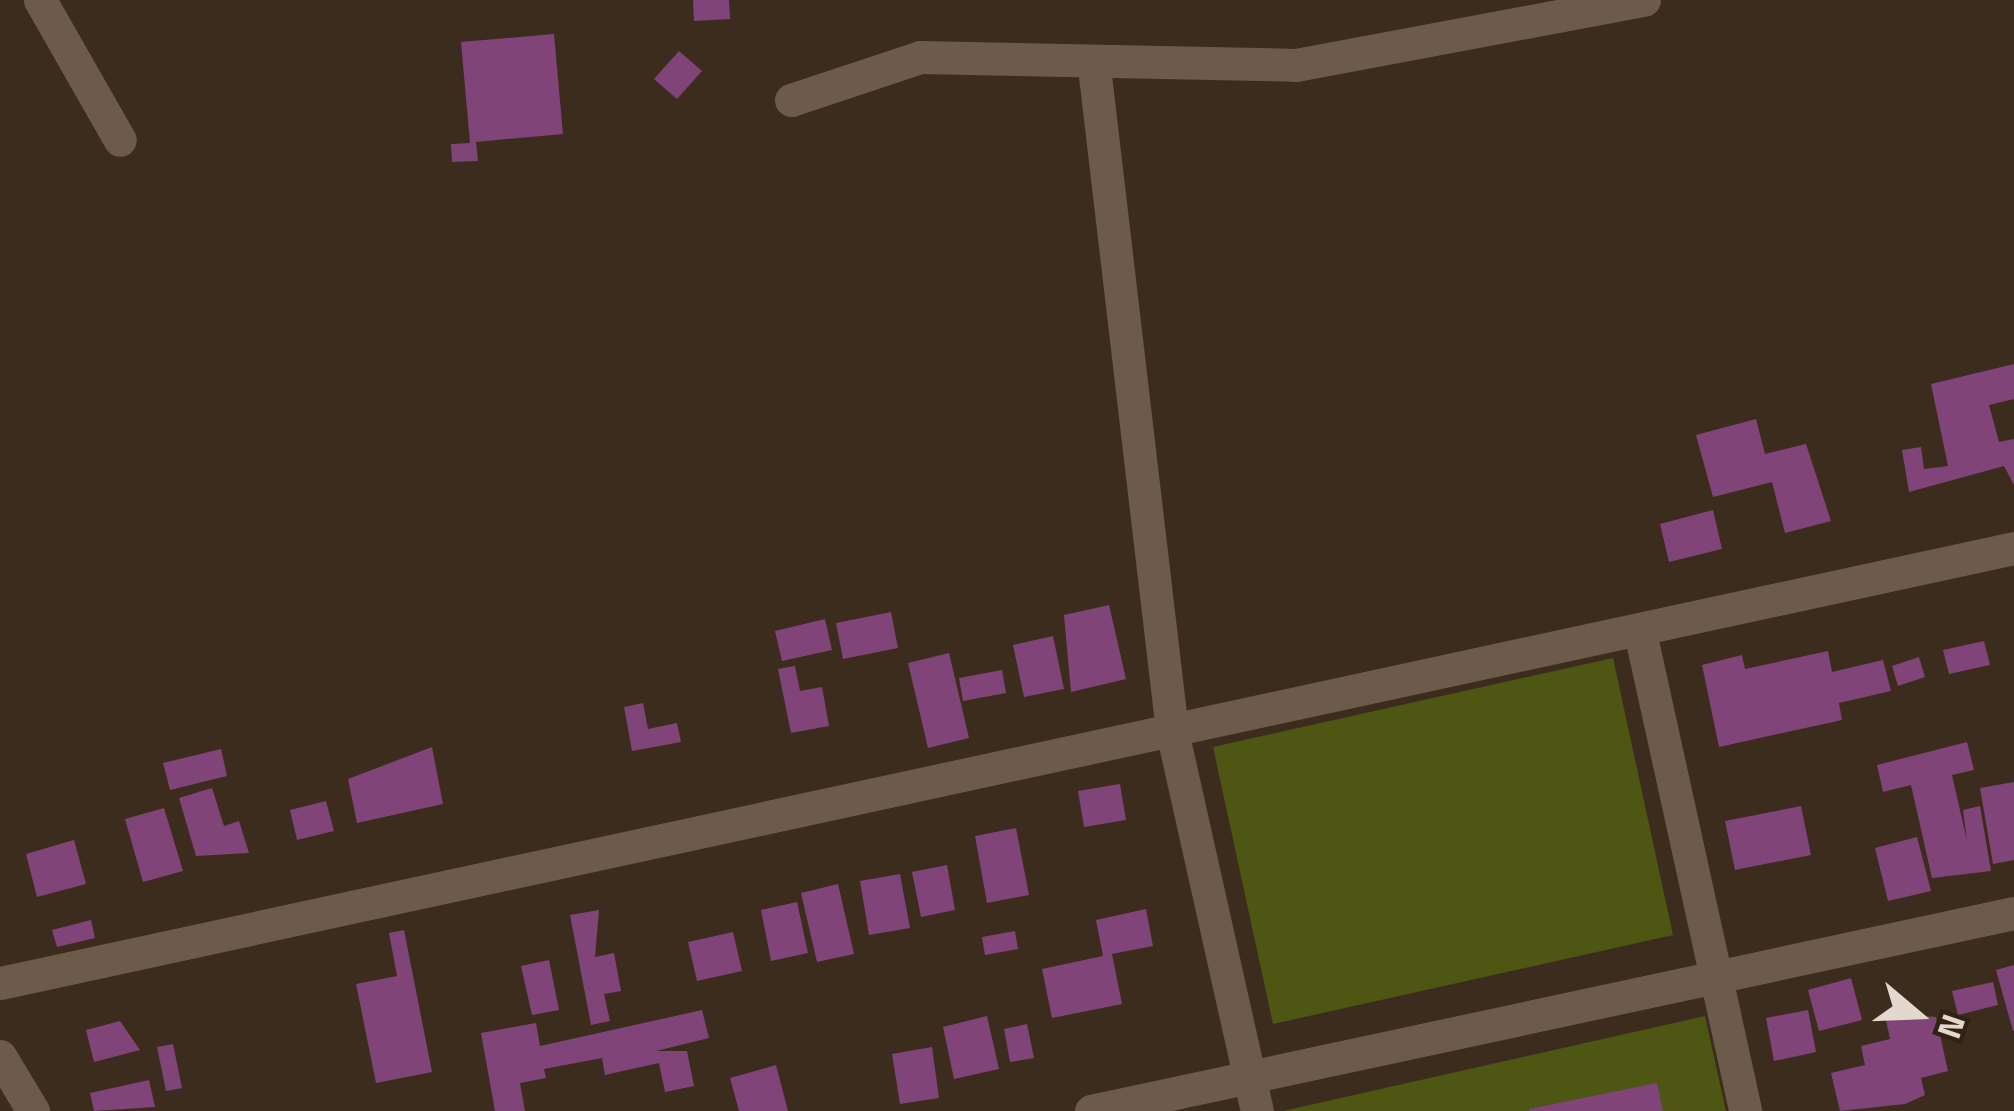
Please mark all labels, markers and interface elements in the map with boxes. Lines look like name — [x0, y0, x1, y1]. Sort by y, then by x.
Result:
north arrow — [1858, 955, 1978, 1075]
text: N — [1925, 1008, 1979, 1046]

